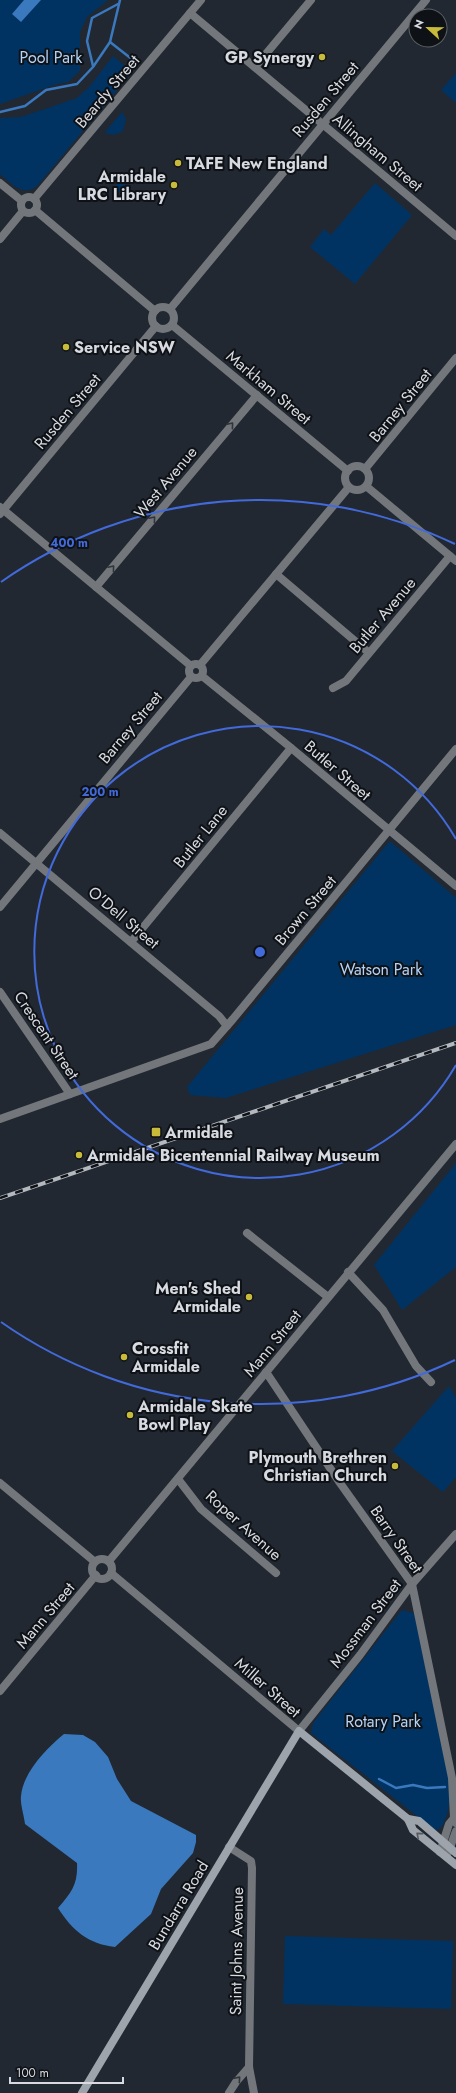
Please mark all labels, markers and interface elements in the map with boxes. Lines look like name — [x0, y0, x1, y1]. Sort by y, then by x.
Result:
north arrow — [408, 8, 448, 48]
text: N — [410, 17, 428, 31]
park label: Pool Park — [20, 46, 83, 69]
place label: GP Synergy — [225, 46, 315, 69]
street label: Beardy Street — [70, 50, 145, 133]
marker: GP Synergy — [317, 52, 327, 62]
street label: Rusden Street — [287, 56, 364, 142]
street label: Allingham Street — [328, 108, 428, 197]
place label: TAFE New England — [186, 152, 328, 175]
marker: TAFE New England — [173, 158, 183, 168]
place label: Armidale LRC Library — [78, 165, 167, 206]
marker: Armidale LRC Library — [169, 180, 179, 190]
place label: Service NSW — [74, 336, 175, 359]
marker: Service NSW — [61, 342, 71, 352]
street label: Markham Street — [221, 345, 316, 430]
street label: Barney Street — [364, 364, 437, 447]
street label: Rusden Street — [29, 368, 106, 454]
one-way arrow — [227, 422, 234, 430]
street label: West Avenue — [128, 441, 202, 523]
one-way arrow — [148, 516, 155, 524]
text: 400 m — [50, 534, 88, 552]
one-way arrow — [107, 565, 114, 573]
street label: Butler Avenue — [344, 572, 421, 658]
street label: Barney Street — [93, 686, 168, 769]
street label: Butler Street — [299, 735, 376, 806]
text: 200 m — [81, 783, 119, 801]
street label: Butler Lane — [168, 800, 233, 873]
street label: Brown Street — [269, 870, 342, 950]
street label: O'Dell Street — [83, 881, 164, 954]
centre of rings — [253, 945, 267, 959]
park label: Watson Park — [340, 958, 423, 981]
street label: Crescent Street — [9, 987, 85, 1084]
place label: Armidale — [164, 1121, 233, 1144]
marker: Armidale — [150, 1126, 162, 1138]
place label: Armidale Bicentennial Railway Museum — [86, 1144, 380, 1167]
marker: Armidale Bicentennial Railway Museum — [74, 1150, 84, 1160]
place label: Men's Shed Armidale — [155, 1277, 241, 1318]
marker: Men's Shed Armidale — [244, 1292, 254, 1302]
street label: Mann Street — [238, 1305, 307, 1382]
place label: Crossfit Armidale — [131, 1337, 200, 1378]
marker: Crossfit Armidale — [119, 1352, 129, 1362]
place label: Armidale Skate Bowl Play — [137, 1395, 253, 1436]
marker: Armidale Skate Bowl Play — [125, 1410, 135, 1420]
place label: Plymouth Brethren Christian Church — [249, 1446, 387, 1487]
marker: Plymouth Brethren Christian Church — [390, 1461, 400, 1471]
street label: Roper Avenue — [201, 1485, 287, 1566]
street label: Barry Street — [365, 1501, 428, 1578]
street label: Mossman Street — [324, 1574, 407, 1673]
street label: Mann Street — [11, 1577, 80, 1654]
street label: Miller Street — [229, 1652, 306, 1723]
park label: Rotary Park — [345, 1710, 422, 1733]
one-way arrow — [417, 1832, 424, 1839]
street label: Bundarra Road — [143, 1856, 214, 1954]
street label: Saint Johns Avenue — [224, 1887, 249, 2015]
scale bar — [10, 2059, 123, 2085]
text: 100 m — [16, 2064, 49, 2082]
one-way arrow — [234, 2077, 241, 2084]

